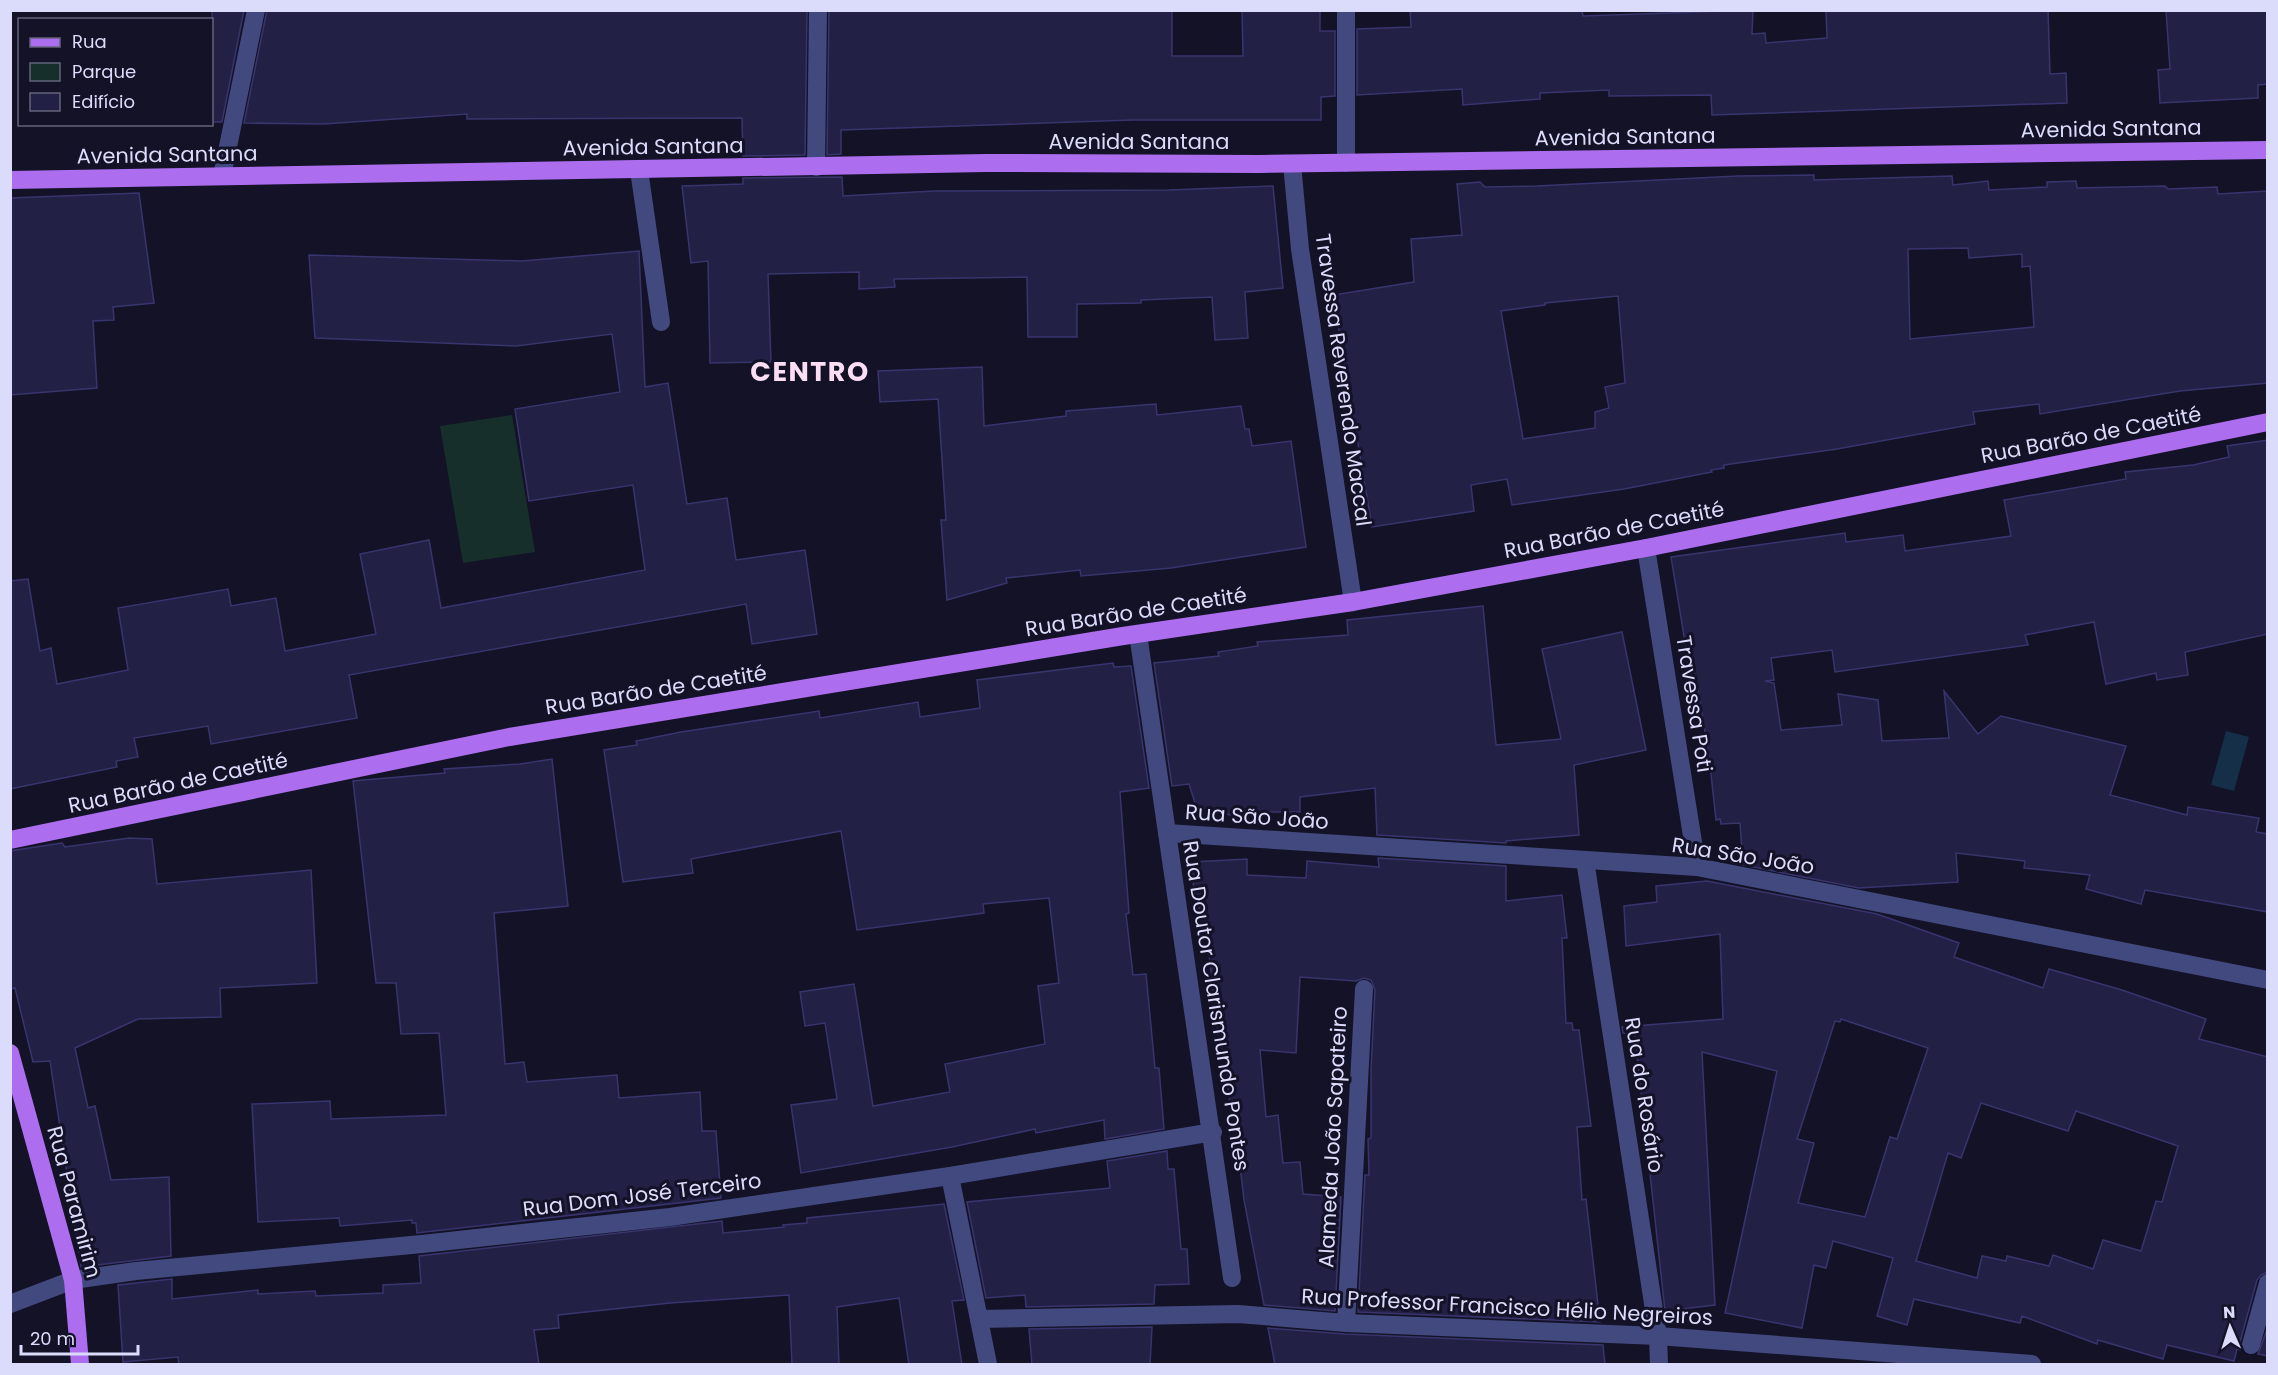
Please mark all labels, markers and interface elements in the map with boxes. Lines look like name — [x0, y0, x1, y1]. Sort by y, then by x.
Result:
legend — [18, 18, 213, 126]
text: Rua — [72, 29, 107, 54]
text: Parque — [72, 59, 136, 84]
text: Edifício — [72, 89, 135, 114]
street label: Avenida Santana — [2020, 112, 2202, 145]
street label: Avenida Santana — [1534, 120, 1716, 153]
street label: Avenida Santana — [1049, 127, 1230, 156]
street label: Avenida Santana — [562, 130, 744, 163]
street label: Avenida Santana — [76, 138, 258, 171]
street label: Travessa Reverendo Maccal — [1309, 232, 1378, 528]
district label: CENTRO — [750, 353, 870, 390]
street label: Rua Barão de Caetité — [1978, 399, 2204, 470]
street label: Rua Barão de Caetité — [1501, 494, 1727, 565]
street label: Rua Barão de Caetité — [1023, 580, 1249, 643]
street label: Travessa Poti — [1669, 633, 1720, 775]
street label: Rua Barão de Caetité — [543, 658, 769, 721]
street label: Rua Barão de Caetité — [65, 745, 290, 820]
street label: Rua São João — [1184, 797, 1330, 836]
street label: Rua São João — [1670, 830, 1816, 881]
street label: Rua Doutor Clarismundo Pontes — [1176, 839, 1257, 1173]
street label: Alameda João Sapateiro — [1311, 1005, 1354, 1269]
street label: Rua do Rosário — [1618, 1015, 1671, 1175]
street label: Rua Paramirim — [40, 1123, 109, 1281]
street label: Rua Dom José Terceiro — [521, 1165, 763, 1224]
street label: Rua Professor Francisco Hélio Negreiros — [1301, 1281, 1714, 1332]
north arrow — [2200, 1297, 2260, 1357]
text: N — [2223, 1301, 2236, 1324]
scale bar — [21, 1318, 138, 1356]
text: 20 m — [30, 1326, 75, 1351]

